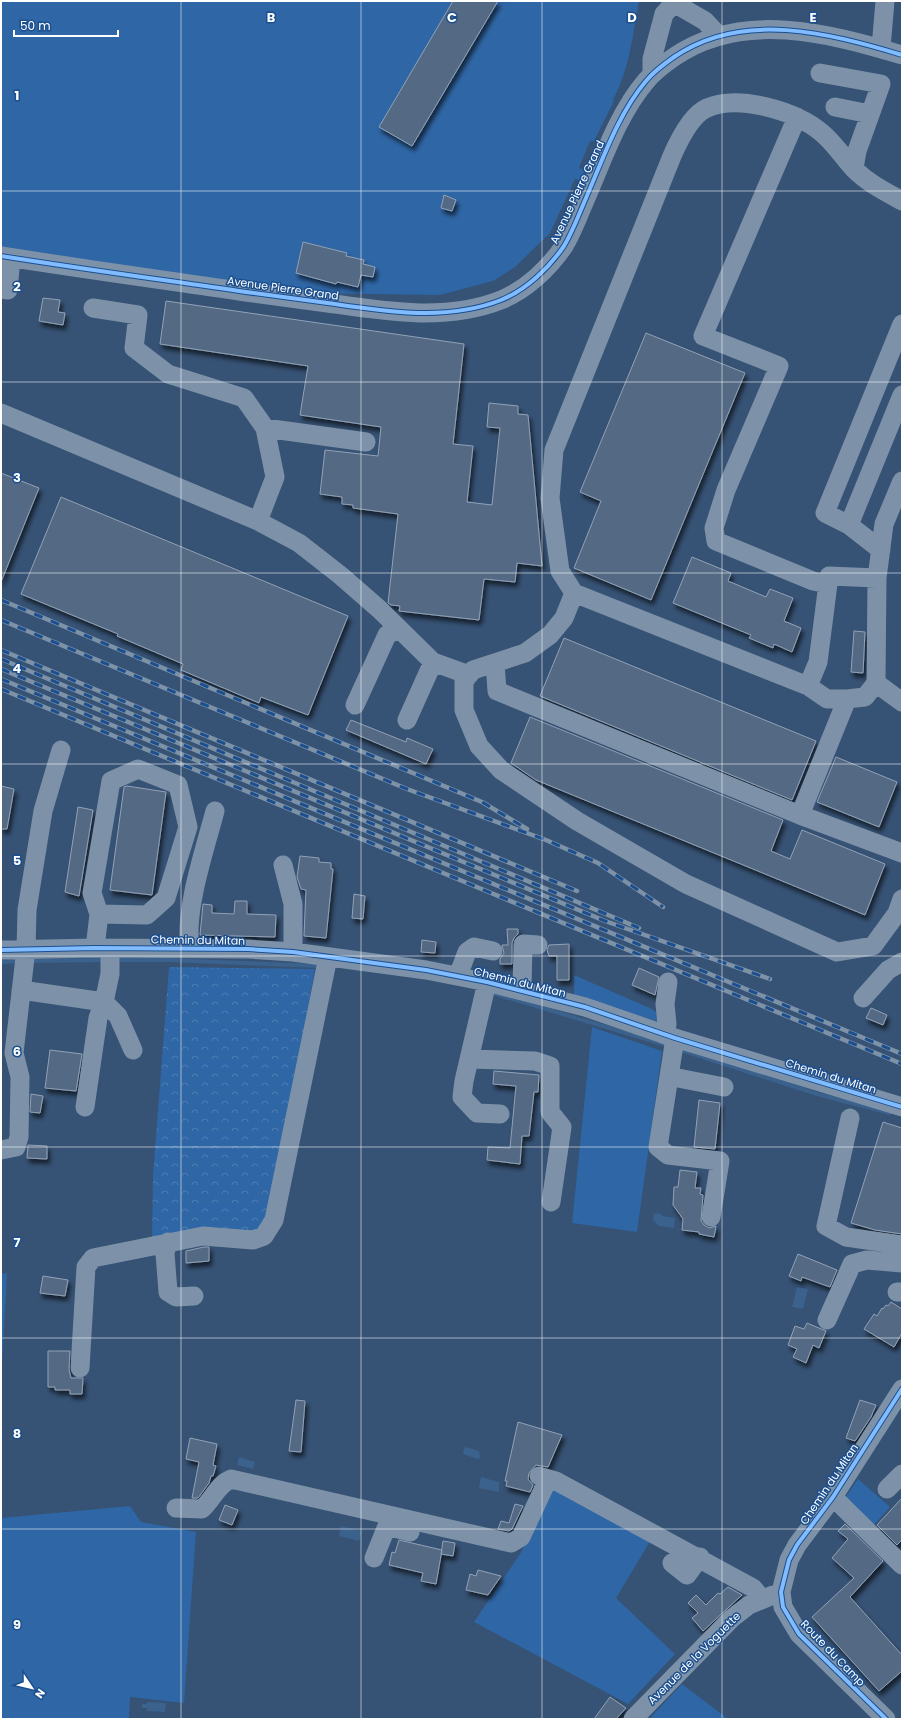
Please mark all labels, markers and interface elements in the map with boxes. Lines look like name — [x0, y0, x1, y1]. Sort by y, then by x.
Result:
text: B — [267, 8, 276, 27]
text: C — [447, 8, 457, 27]
text: D — [627, 8, 637, 27]
text: E — [809, 8, 817, 27]
scale bar — [14, 12, 118, 38]
text: 50 m — [20, 17, 51, 34]
text: 1 — [15, 86, 19, 105]
street label: Avenue Pierre Grand — [546, 138, 608, 246]
street label: Avenue Pierre Grand — [226, 272, 340, 304]
text: 2 — [13, 277, 21, 296]
text: 3 — [13, 468, 21, 487]
text: 4 — [13, 659, 22, 678]
text: 5 — [13, 851, 21, 870]
street label: Chemin du Mitan — [151, 931, 245, 949]
street label: Chemin du Mitan — [472, 963, 568, 1001]
text: 6 — [13, 1042, 21, 1061]
street label: Chemin du Mitan — [784, 1055, 878, 1097]
text: 7 — [14, 1233, 21, 1252]
text: 8 — [13, 1424, 21, 1443]
street label: Chemin du Mitan — [796, 1440, 862, 1528]
street label: Avenue de la Voguette — [644, 1608, 744, 1708]
text: 9 — [13, 1615, 21, 1634]
street label: Route du Camp — [797, 1616, 869, 1690]
north arrow — [12, 1668, 52, 1708]
text: N — [31, 1686, 49, 1702]

